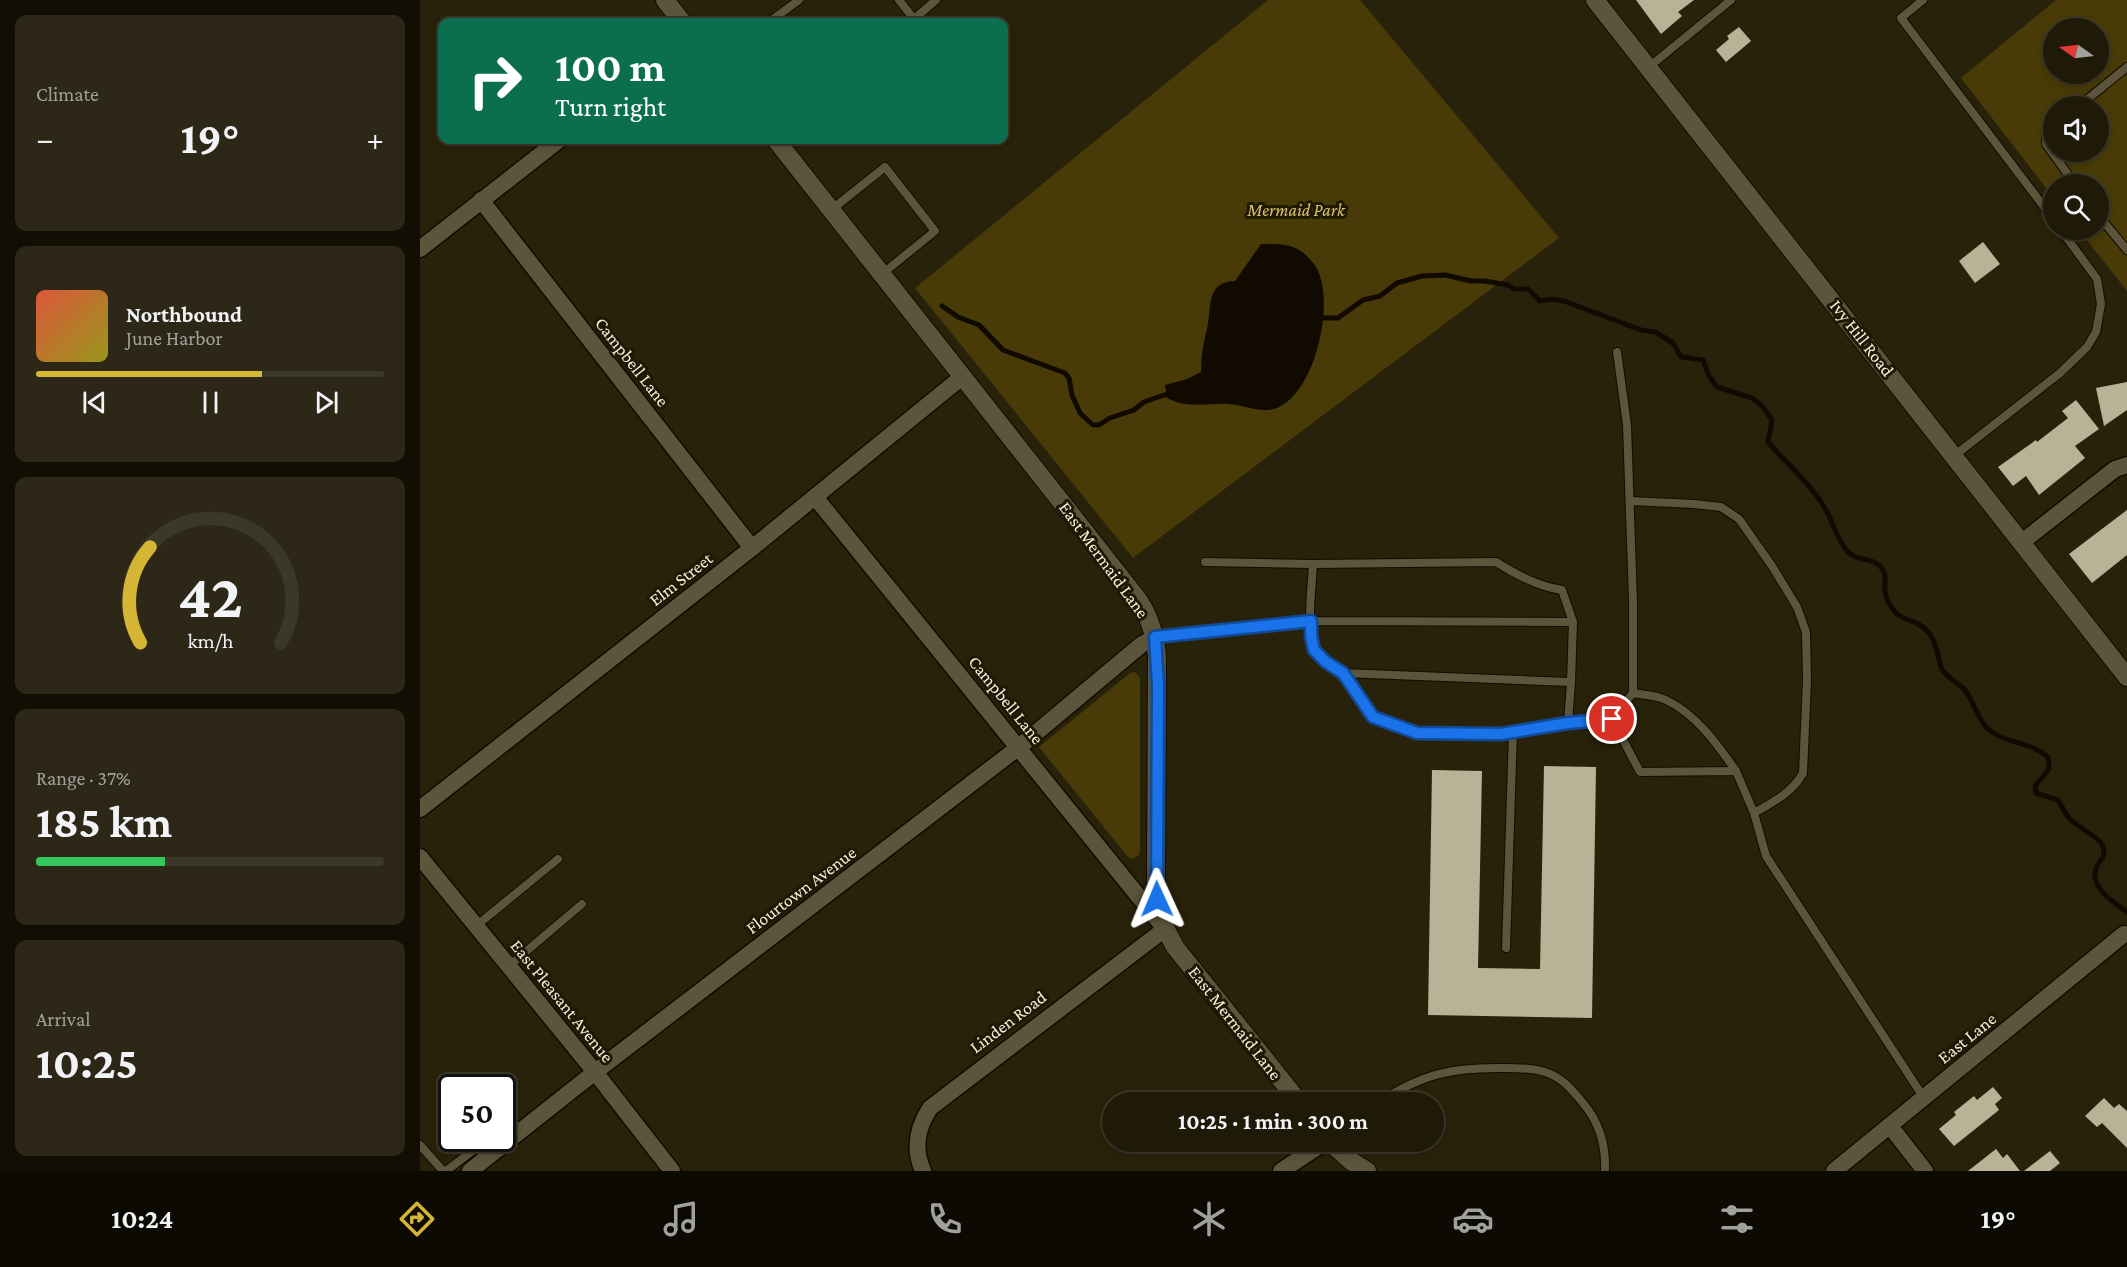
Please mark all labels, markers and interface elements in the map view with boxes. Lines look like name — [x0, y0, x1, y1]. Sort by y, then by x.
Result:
north arrow — [2043, 18, 2109, 84]
map controls — [2043, 18, 2109, 240]
icon: right — [456, 42, 534, 120]
text: 100 m — [555, 43, 665, 90]
text: Climate — [36, 83, 99, 105]
text: Turn right — [555, 92, 666, 122]
button: sound — [2043, 96, 2109, 162]
text: 19° — [181, 113, 239, 163]
text: − — [36, 120, 53, 157]
text: + — [367, 120, 384, 157]
button: search — [2043, 174, 2109, 240]
park label: Mermaid Park — [1246, 200, 1346, 220]
street label: Ivy Hill Road — [1826, 296, 1898, 381]
text: Northbound — [126, 302, 242, 327]
street label: Campbell Lane — [591, 313, 673, 411]
text: June Harbor — [126, 327, 223, 349]
icon: previous — [78, 386, 111, 419]
icon: pause — [194, 386, 227, 419]
icon: next — [310, 386, 343, 419]
street label: East Mermaid Lane — [1055, 498, 1153, 622]
street label: Elm Street — [645, 548, 717, 610]
text: 42 — [178, 561, 242, 630]
text: km/h — [187, 629, 234, 653]
street label: Campbell Lane — [964, 652, 1048, 748]
pin — [1586, 693, 1637, 744]
icon: arrive — [1595, 702, 1628, 735]
text: Range · 37% — [36, 767, 131, 789]
text: 185 km — [36, 797, 172, 847]
street label: Flourtown Avenue — [742, 842, 860, 938]
position arrow — [1125, 867, 1189, 931]
street label: East Pleasant Avenue — [506, 936, 618, 1066]
street label: East Mermaid Lane — [1184, 962, 1286, 1084]
street label: Linden Road — [966, 987, 1050, 1057]
text: Arrival — [36, 1008, 90, 1030]
street label: East Lane — [1934, 1008, 2000, 1068]
text: 10:25 — [36, 1038, 138, 1088]
speed limit sign: 50 — [438, 1074, 516, 1152]
text: 10:25 · 1 min · 300 m — [1178, 1109, 1368, 1134]
icon: directions — [396, 1198, 438, 1240]
icon: music — [660, 1198, 702, 1240]
icon: phone — [924, 1198, 966, 1240]
icon: climate — [1188, 1198, 1230, 1240]
icon: car — [1452, 1198, 1494, 1240]
icon: filters — [1716, 1198, 1758, 1240]
text: 10:24 — [111, 1204, 173, 1234]
text: 19° — [1981, 1204, 2016, 1234]

